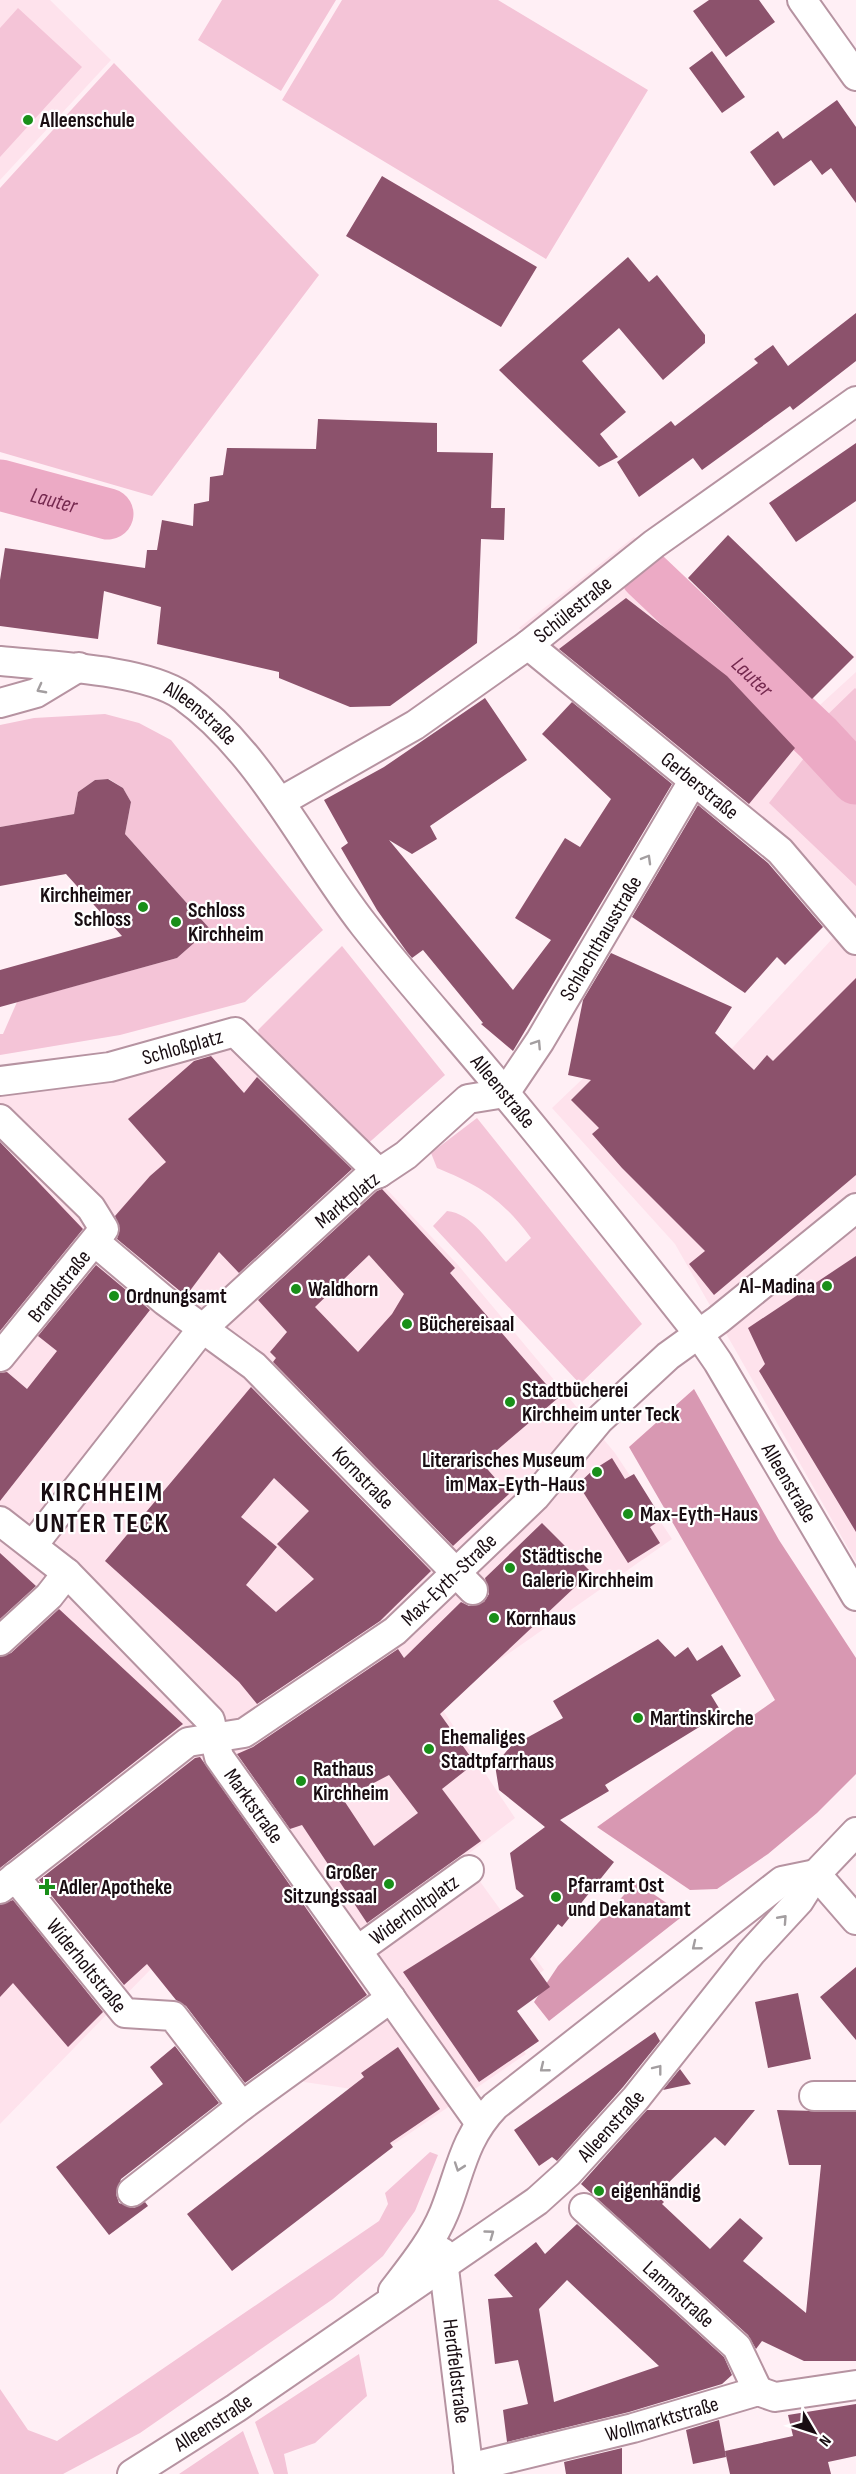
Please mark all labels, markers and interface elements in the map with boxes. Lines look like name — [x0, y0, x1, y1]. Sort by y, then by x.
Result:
place label: Alleenschule — [39, 108, 135, 133]
marker: Alleenschule — [21, 113, 35, 127]
water label: Lauter — [28, 482, 81, 520]
street label: Schülestraße — [529, 571, 617, 648]
water label: Lauter — [725, 651, 779, 704]
street label: Alleenstraße — [159, 675, 242, 751]
one-way arrow — [37, 682, 47, 693]
street label: Gerberstraße — [656, 747, 743, 825]
one-way arrow — [640, 854, 651, 865]
street label: Schlachthausstraße — [555, 872, 647, 1005]
place label: Kirchheimer Schloss — [40, 883, 132, 932]
place label: Schloss Kirchheim — [188, 898, 264, 947]
marker: Kirchheimer Schloss — [136, 900, 150, 914]
marker: Schloss Kirchheim — [169, 915, 183, 929]
street label: Schloßplatz — [139, 1024, 226, 1070]
one-way arrow — [530, 1040, 541, 1051]
street label: Alleenstraße — [465, 1049, 541, 1133]
street label: Marktplatz — [310, 1167, 385, 1234]
street label: Brandstraße — [23, 1245, 96, 1328]
place label: Al-Madina — [738, 1274, 815, 1299]
place label: Waldhorn — [308, 1277, 378, 1302]
marker: Al-Madina — [820, 1279, 834, 1293]
marker: Waldhorn — [289, 1282, 303, 1296]
place label: Ordnungsamt — [126, 1284, 227, 1309]
marker: Ordnungsamt — [107, 1289, 121, 1303]
place label: Büchereisaal — [419, 1312, 514, 1337]
marker: Büchereisaal — [400, 1317, 414, 1331]
place label: Stadtbücherei Kirchheim unter Teck — [522, 1378, 680, 1427]
marker: Stadtbücherei Kirchheim unter Teck — [503, 1395, 517, 1409]
street label: Alleenstraße — [755, 1438, 822, 1527]
street label: Kornstraße — [327, 1441, 399, 1515]
place label: Literarisches Museum im Max-Eyth-Haus — [422, 1448, 585, 1497]
marker: Literarisches Museum im Max-Eyth-Haus — [590, 1465, 604, 1479]
district label: KIRCHHEIM UNTER TECK — [35, 1477, 169, 1540]
place label: Max-Eyth-Haus — [640, 1502, 758, 1527]
marker: Max-Eyth-Haus — [621, 1507, 635, 1521]
street label: Max-Eyth-Straße — [396, 1529, 502, 1631]
place label: Städtische Galerie Kirchheim — [522, 1544, 653, 1593]
marker: Städtische Galerie Kirchheim — [503, 1561, 517, 1575]
place label: Kornhaus — [506, 1606, 576, 1631]
marker: Kornhaus — [487, 1611, 501, 1625]
place label: Martinskirche — [650, 1706, 754, 1731]
marker: Martinskirche — [631, 1711, 645, 1725]
place label: Ehemaliges Stadtpfarrhaus — [441, 1725, 554, 1774]
marker: Ehemaliges Stadtpfarrhaus — [422, 1742, 436, 1756]
place label: Rathaus Kirchheim — [313, 1757, 389, 1806]
street label: Marktstraße — [218, 1764, 289, 1848]
marker: Rathaus Kirchheim — [294, 1774, 308, 1788]
place label: Großer Sitzungssaal — [283, 1860, 378, 1909]
street label: Widerholtplatz — [365, 1869, 464, 1951]
place label: Pfarramt Ost und Dekanatamt — [568, 1873, 691, 1922]
place label: Adler Apotheke — [58, 1875, 172, 1900]
marker: Großer Sitzungssaal — [382, 1877, 396, 1891]
marker: Adler Apotheke — [40, 1880, 54, 1894]
marker: Pfarramt Ost und Dekanatamt — [549, 1890, 563, 1904]
street label: Widerholtstraße — [41, 1914, 132, 2018]
one-way arrow — [776, 1915, 787, 1926]
one-way arrow — [692, 1939, 703, 1950]
one-way arrow — [540, 2060, 551, 2071]
one-way arrow — [651, 2065, 662, 2076]
street label: Alleenstraße — [572, 2085, 650, 2168]
one-way arrow — [453, 2161, 466, 2172]
place label: eigenhändig — [611, 2179, 701, 2204]
marker: eigenhändig — [592, 2184, 606, 2198]
one-way arrow — [484, 2230, 495, 2241]
street label: Lammstraße — [637, 2256, 719, 2333]
street label: Herdfeldstraße — [437, 2317, 475, 2425]
street label: Alleenstraße — [169, 2389, 257, 2458]
street label: Wollmarktstraße — [603, 2391, 722, 2447]
north arrow — [784, 2402, 844, 2462]
text: N — [814, 2431, 835, 2450]

